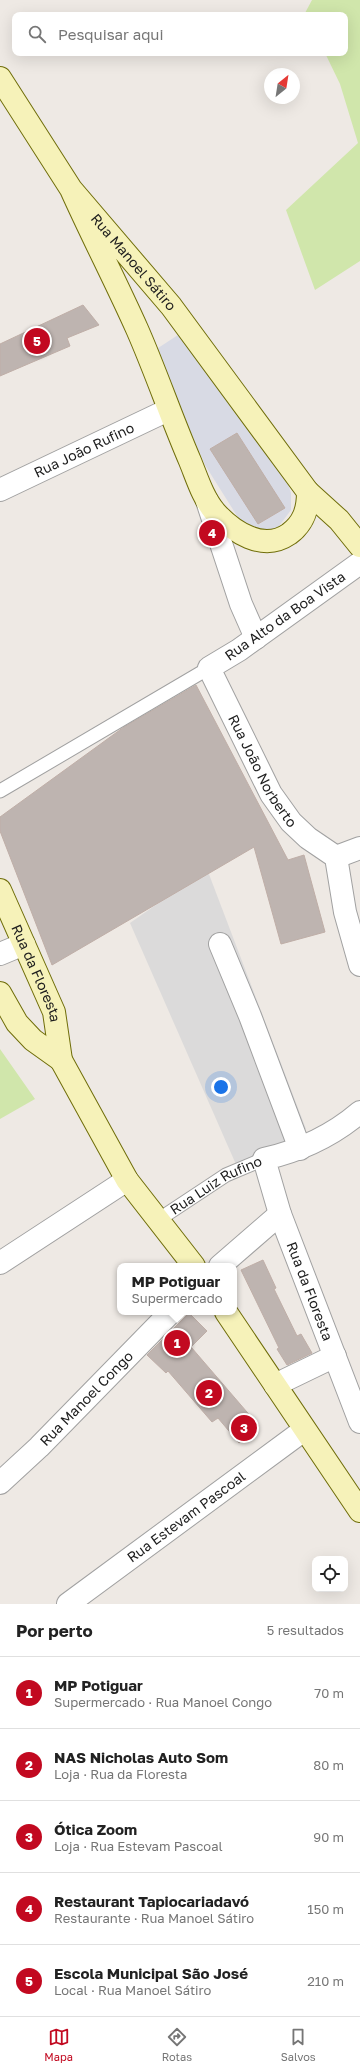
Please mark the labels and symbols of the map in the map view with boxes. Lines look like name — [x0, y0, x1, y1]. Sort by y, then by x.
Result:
north arrow — [264, 68, 300, 104]
street label: Rua Manoel Sátiro — [88, 210, 180, 314]
pin: 5 — [24, 326, 50, 356]
street label: Rua João Rufino — [31, 418, 137, 481]
pin: 4 — [199, 518, 225, 548]
street label: Rua Alto da Boa Vista — [221, 568, 348, 664]
street label: Rua João Norberto — [225, 711, 300, 831]
street label: Rua da Floresta — [8, 922, 64, 1023]
your location — [211, 1077, 231, 1097]
street label: Rua Luiz Rufino — [167, 1152, 264, 1218]
street label: Rua da Floresta — [283, 1239, 337, 1343]
pin: 1 — [164, 1328, 190, 1358]
street label: Rua Manoel Congo — [36, 1347, 136, 1449]
pin: 2 — [196, 1378, 222, 1408]
pin: 3 — [231, 1413, 257, 1443]
street label: Rua Estevam Pascoal — [124, 1467, 248, 1566]

